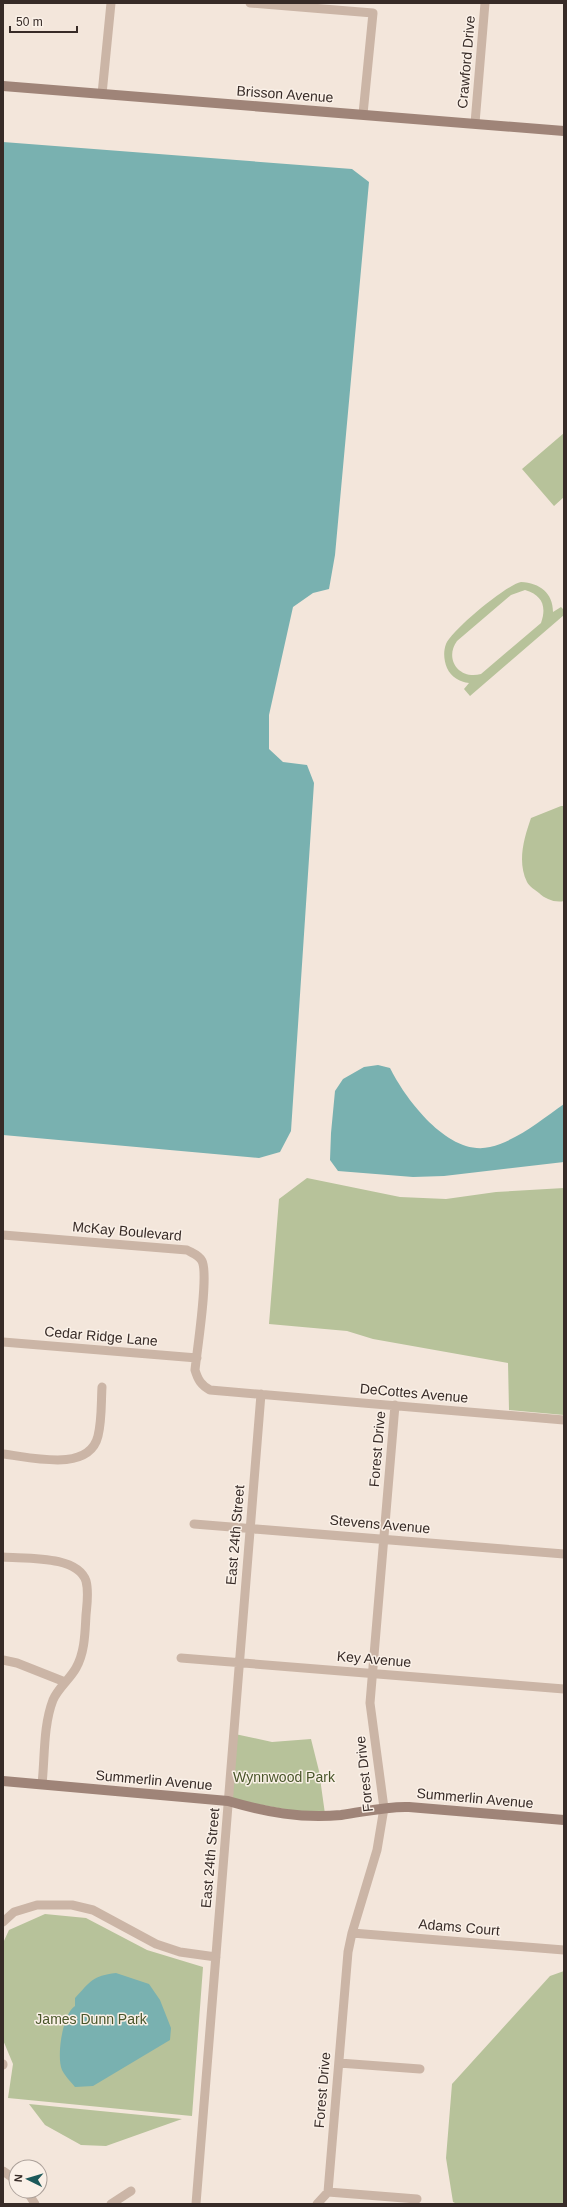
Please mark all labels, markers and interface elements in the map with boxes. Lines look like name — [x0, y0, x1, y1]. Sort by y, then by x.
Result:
scale bar — [10, 8, 77, 34]
text: 50 m — [16, 15, 43, 29]
street label: Crawford Drive — [454, 15, 478, 109]
street label: Brisson Avenue — [236, 83, 334, 105]
street label: McKay Boulevard — [72, 1218, 182, 1244]
street label: Cedar Ridge Lane — [44, 1323, 159, 1349]
street label: DeCottes Avenue — [359, 1380, 469, 1406]
street label: Forest Drive — [366, 1410, 388, 1488]
street label: East 24th Street — [223, 1484, 247, 1586]
street label: Stevens Avenue — [329, 1512, 431, 1536]
street label: Key Avenue — [336, 1648, 412, 1670]
street label: Forest Drive — [352, 1735, 376, 1813]
street label: Summerlin Avenue — [95, 1767, 213, 1793]
park label: Wynnwood Park — [233, 1769, 336, 1785]
street label: Summerlin Avenue — [416, 1785, 534, 1811]
street label: East 24th Street — [198, 1807, 222, 1909]
street label: Adams Court — [418, 1915, 500, 1939]
park label: James Dunn Park — [35, 2011, 148, 2027]
street label: Forest Drive — [311, 2051, 333, 2129]
north arrow — [8, 2159, 48, 2199]
text: N — [12, 2174, 24, 2183]

